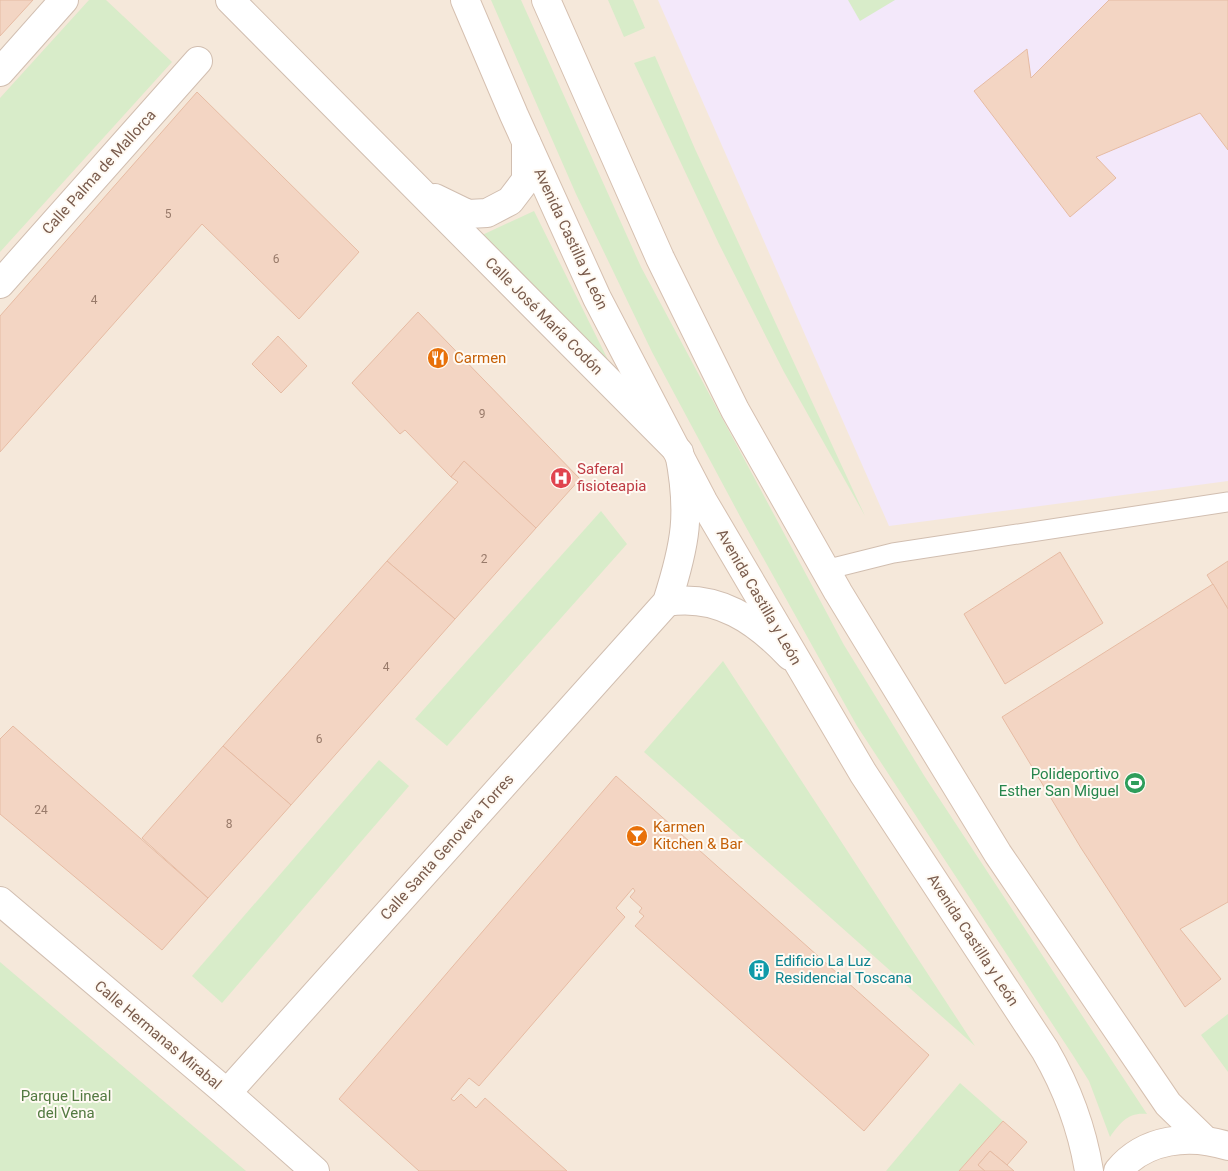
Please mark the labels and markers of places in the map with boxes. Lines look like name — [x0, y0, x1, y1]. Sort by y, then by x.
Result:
restaurant icon: Carmen — [426, 346, 450, 370]
place label: Carmen — [454, 349, 506, 367]
place label: Saferal fisioteapia — [577, 460, 647, 495]
hospital icon: Saferal fisioteapia — [549, 466, 573, 490]
place label: Polideportivo Esther San Miguel — [999, 765, 1119, 800]
sports icon: Polideportivo Esther San Miguel — [1123, 771, 1147, 795]
place label: Karmen Kitchen & Bar — [653, 818, 743, 853]
bar icon: Karmen Kitchen & Bar — [625, 824, 649, 848]
place label: Edificio La Luz Residencial Toscana — [775, 952, 912, 987]
building icon: Edificio La Luz Residencial Toscana — [747, 958, 771, 982]

